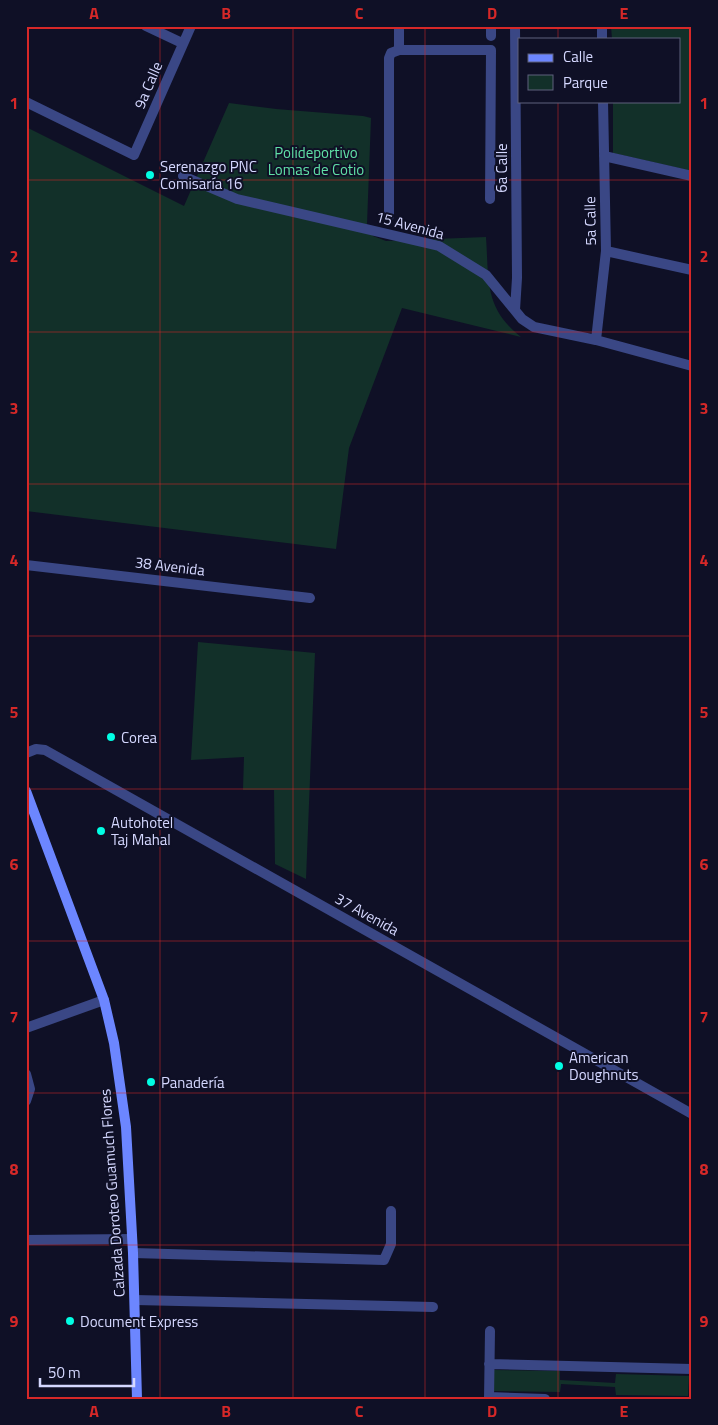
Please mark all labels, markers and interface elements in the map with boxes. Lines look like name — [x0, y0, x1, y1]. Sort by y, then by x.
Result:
text: A — [89, 1, 99, 25]
text: B — [221, 1, 231, 25]
text: C — [355, 1, 364, 25]
text: D — [487, 1, 497, 25]
text: E — [620, 1, 629, 25]
legend — [518, 38, 680, 102]
text: Calle — [563, 45, 593, 68]
street label: 9a Calle — [128, 58, 168, 112]
text: Parque — [563, 71, 608, 94]
text: 1 — [10, 91, 18, 115]
text: 1 — [700, 91, 708, 115]
park label: Polideportivo Lomas de Cotio — [268, 141, 364, 181]
street label: 6a Calle — [490, 143, 513, 193]
place label: Serenazgo PNC Comisaría 16 — [160, 155, 257, 195]
marker: Serenazgo PNC Comisaría 16 — [144, 169, 156, 181]
street label: 5a Calle — [578, 196, 602, 246]
street label: 15 Avenida — [373, 205, 447, 245]
text: 2 — [10, 244, 18, 268]
text: 2 — [700, 244, 708, 268]
text: 3 — [10, 396, 18, 420]
text: 3 — [700, 396, 708, 420]
text: 4 — [10, 548, 19, 572]
text: 4 — [700, 548, 709, 572]
street label: 38 Avenida — [134, 550, 207, 582]
text: 5 — [10, 700, 19, 724]
text: 5 — [700, 700, 709, 724]
place label: Corea — [121, 726, 158, 749]
marker: Corea — [105, 731, 117, 743]
place label: Autohotel Taj Mahal — [111, 811, 173, 851]
marker: Autohotel Taj Mahal — [95, 825, 107, 837]
text: 6 — [10, 852, 19, 876]
text: 6 — [700, 852, 709, 876]
street label: 37 Avenida — [331, 887, 404, 941]
text: 7 — [10, 1005, 18, 1029]
text: 7 — [700, 1005, 708, 1029]
place label: American Doughnuts — [569, 1046, 639, 1086]
marker: American Doughnuts — [553, 1060, 565, 1072]
place label: Panadería — [161, 1071, 225, 1094]
marker: Panadería — [145, 1076, 157, 1088]
street label: Calzada Doroteo Guamuch Flores — [93, 1088, 131, 1298]
text: 8 — [10, 1157, 19, 1181]
text: 8 — [700, 1157, 709, 1181]
text: 9 — [10, 1309, 19, 1333]
text: 9 — [700, 1309, 709, 1333]
place label: Document Express — [80, 1310, 198, 1333]
marker: Document Express — [64, 1315, 76, 1327]
scale bar — [40, 1355, 134, 1387]
text: 50 m — [48, 1361, 81, 1384]
text: A — [89, 1399, 99, 1423]
text: B — [221, 1399, 231, 1423]
text: C — [355, 1399, 364, 1423]
text: D — [487, 1399, 497, 1423]
text: E — [620, 1399, 629, 1423]

